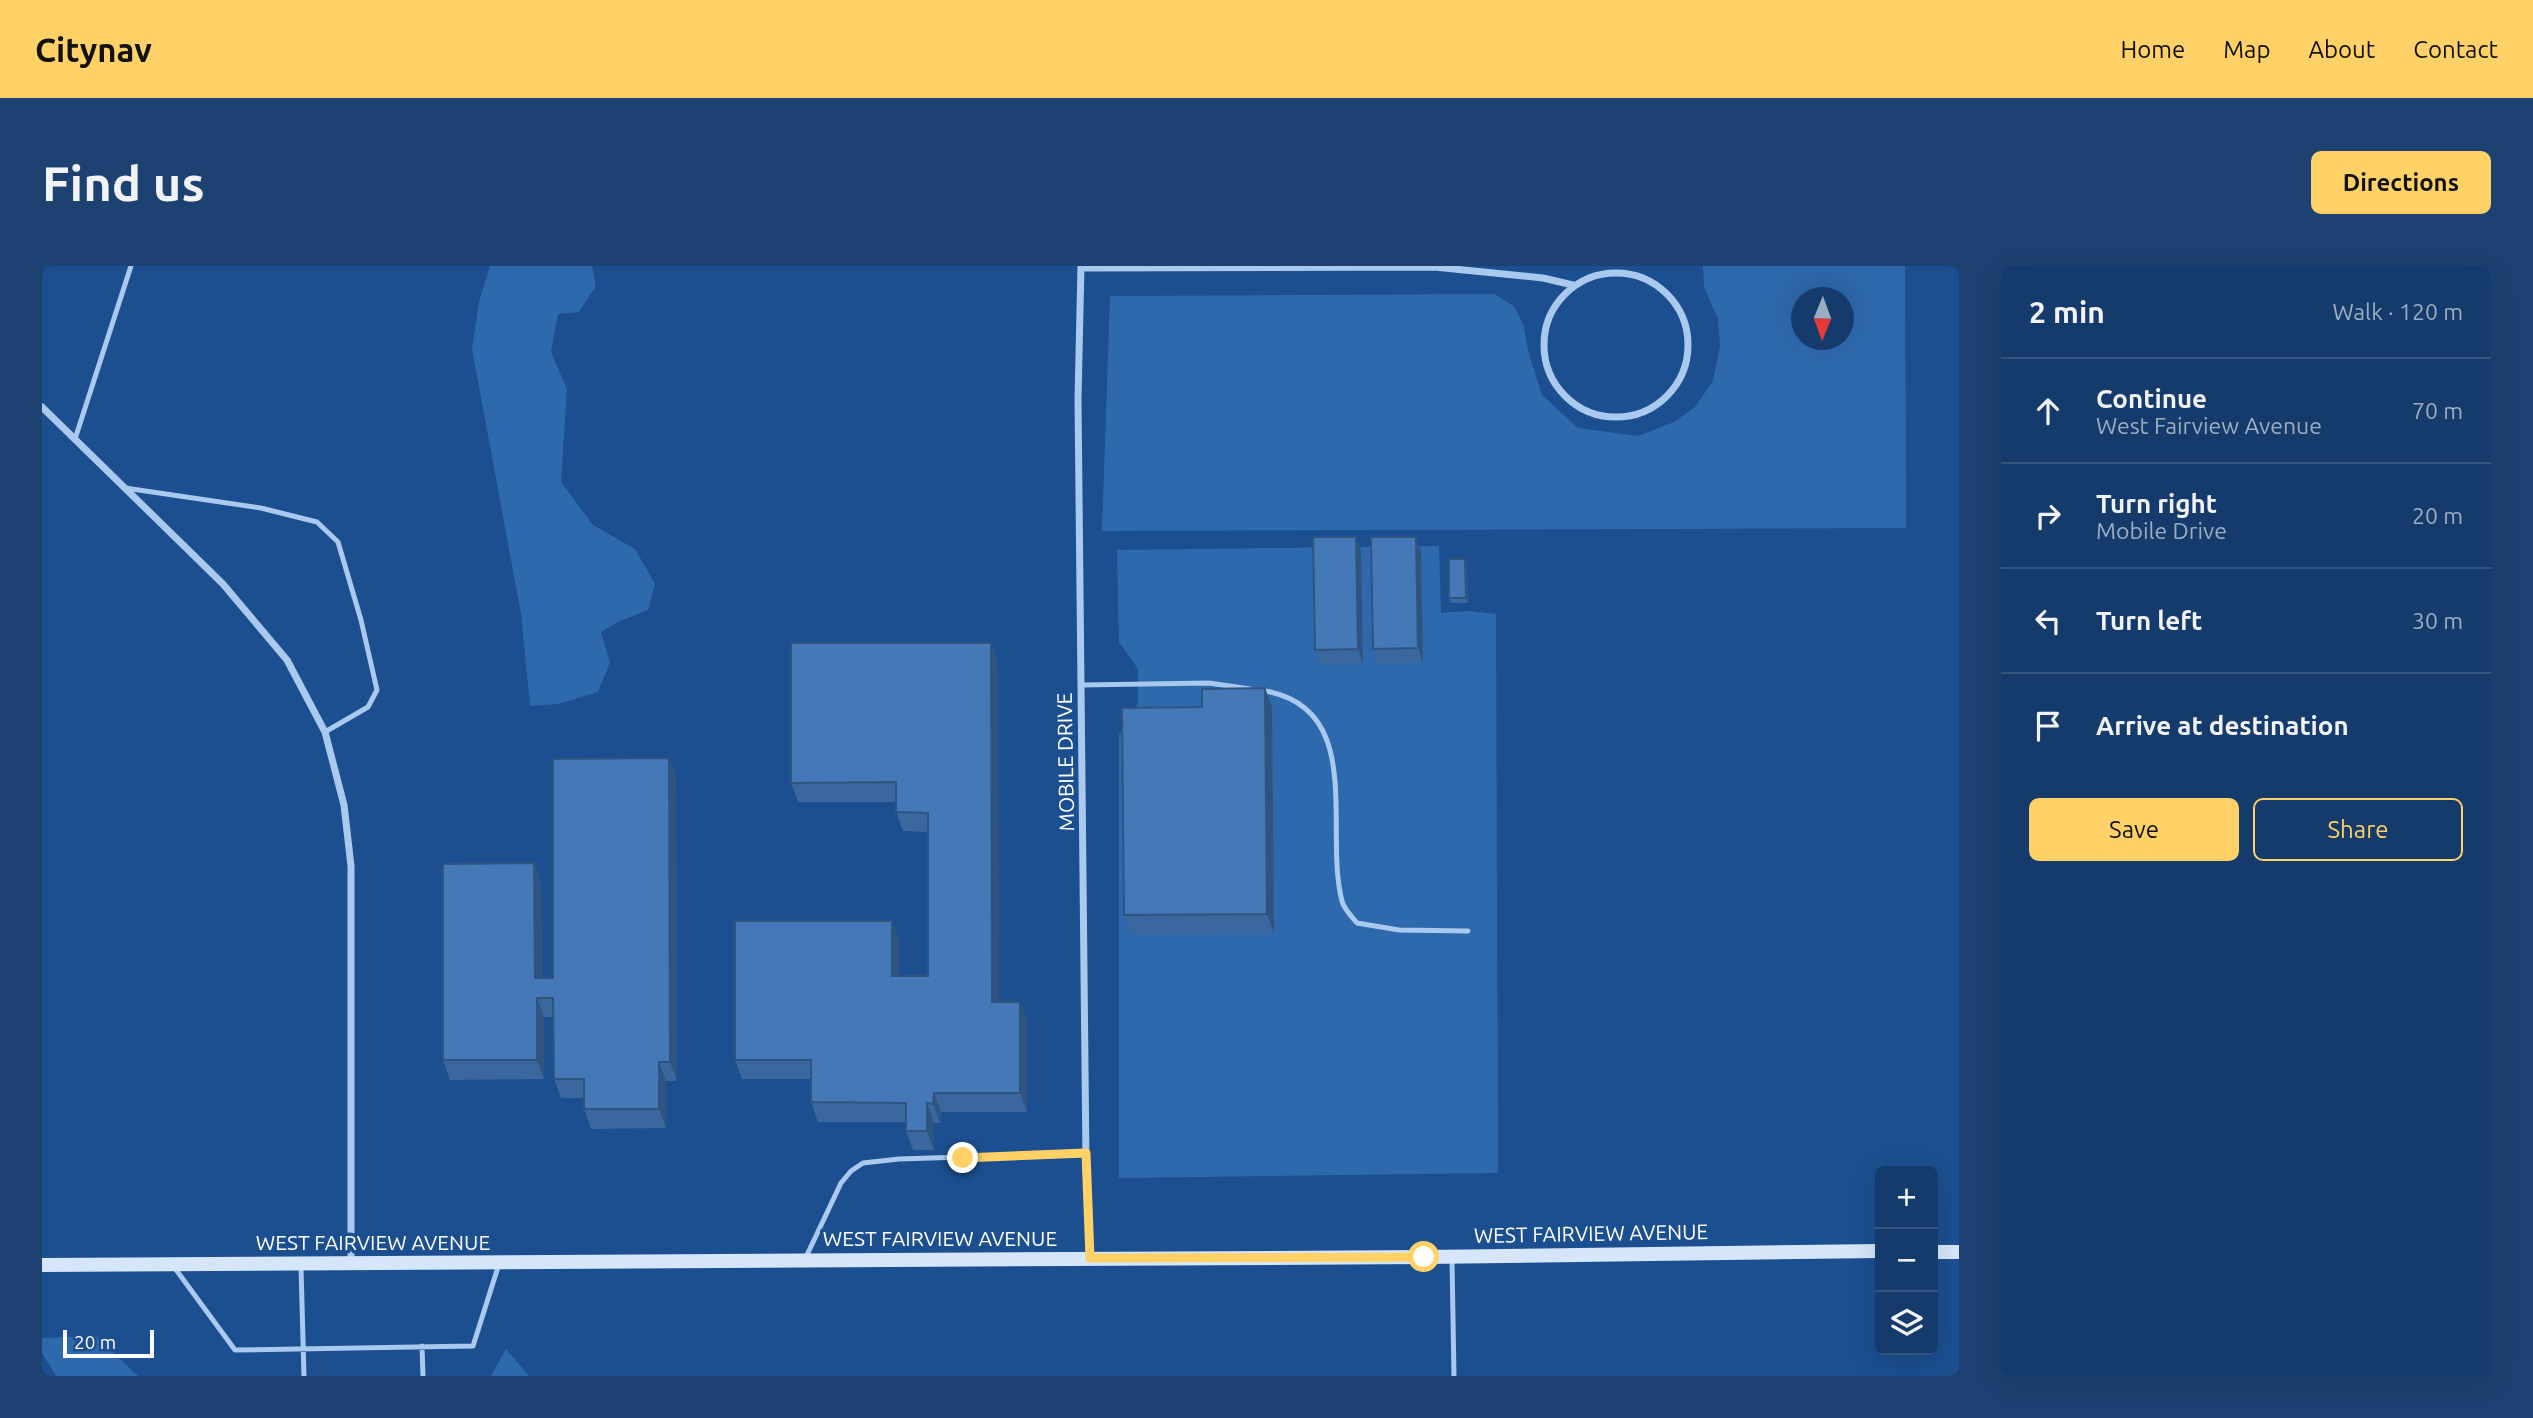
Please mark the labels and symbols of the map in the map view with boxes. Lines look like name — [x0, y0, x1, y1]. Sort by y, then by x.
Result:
north arrow — [1791, 287, 1854, 350]
street label: MOBILE DRIVE — [1052, 692, 1078, 832]
route end — [947, 1142, 978, 1173]
street label: WEST FAIRVIEW AVENUE — [1474, 1219, 1708, 1247]
street label: WEST FAIRVIEW AVENUE — [823, 1226, 1057, 1250]
street label: WEST FAIRVIEW AVENUE — [256, 1230, 490, 1254]
route start — [1408, 1241, 1439, 1272]
scale bar — [63, 1327, 154, 1359]

